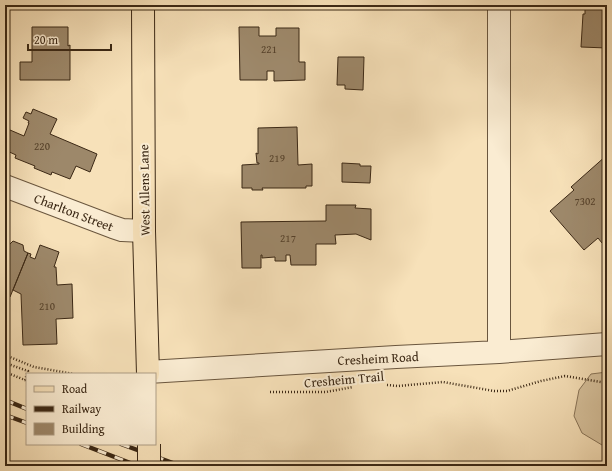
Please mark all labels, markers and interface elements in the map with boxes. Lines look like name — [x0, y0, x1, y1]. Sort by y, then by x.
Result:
scale bar — [28, 26, 111, 52]
text: 20 m — [34, 31, 58, 48]
house number: 221 — [261, 41, 277, 57]
house number: 220 — [34, 138, 50, 154]
street label: West Allens Lane — [134, 144, 155, 236]
house number: 219 — [269, 150, 285, 166]
street label: Charlton Street — [31, 189, 117, 236]
house number: 7302 — [574, 193, 596, 209]
house number: 217 — [280, 230, 296, 246]
house number: 210 — [39, 298, 55, 314]
street label: Cresheim Road — [337, 347, 419, 370]
street label: Cresheim Trail — [303, 367, 385, 392]
legend — [26, 373, 156, 445]
text: Road — [62, 380, 88, 397]
text: Railway — [62, 400, 101, 417]
text: Building — [62, 420, 105, 437]

